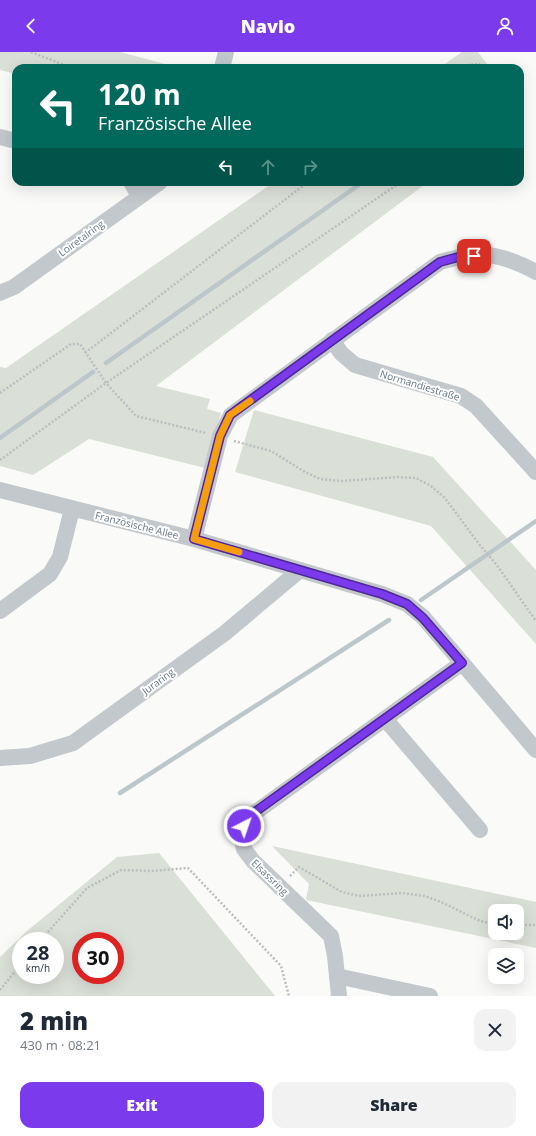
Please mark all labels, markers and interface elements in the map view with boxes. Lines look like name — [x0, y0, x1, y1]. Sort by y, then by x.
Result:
text: Navio — [241, 14, 295, 38]
icon: back — [20, 15, 42, 37]
icon: person — [494, 15, 516, 37]
text: 120 m — [98, 75, 181, 113]
icon: left — [32, 80, 84, 132]
text: Französische Allee — [98, 111, 252, 135]
icon: left — [215, 156, 237, 178]
icon: ahead — [257, 156, 279, 178]
icon: right — [299, 156, 321, 178]
street label: Loiretalring — [55, 216, 107, 259]
pin — [457, 239, 491, 273]
icon: arrive — [463, 245, 485, 267]
street label: Normandiestraße — [378, 366, 462, 404]
street label: Französische Allee — [94, 508, 181, 542]
street label: Juraring — [138, 664, 177, 698]
position arrow — [223, 805, 265, 847]
street label: Elsassring — [249, 856, 292, 898]
map controls — [488, 904, 524, 984]
button: sound — [488, 904, 524, 940]
speed limit sign: 30 — [72, 932, 124, 984]
text: 28 — [27, 939, 49, 966]
button: layers — [488, 948, 524, 984]
text: km/h — [26, 961, 50, 975]
text: 2 min — [20, 1004, 88, 1037]
button: close — [474, 1009, 516, 1051]
text: 430 m · 08:21 — [20, 1036, 101, 1054]
button: Exit — [20, 1082, 264, 1128]
button: Share — [272, 1082, 516, 1128]

